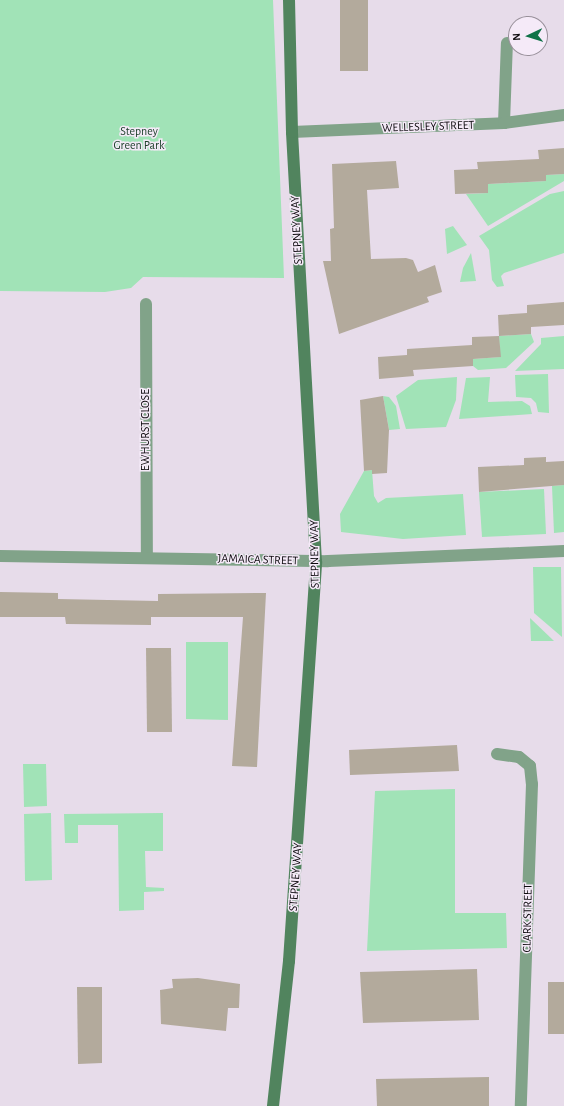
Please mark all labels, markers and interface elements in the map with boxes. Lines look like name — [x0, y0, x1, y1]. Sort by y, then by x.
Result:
north arrow — [508, 16, 548, 56]
text: N — [511, 33, 522, 41]
street label: WELLESLEY STREET — [382, 118, 474, 136]
park label: Stepney Green Park — [114, 125, 164, 153]
street label: STEPNEY WAY — [288, 195, 306, 265]
street label: EWHURST CLOSE — [139, 389, 153, 471]
street label: STEPNEY WAY — [307, 519, 323, 589]
street label: JAMAICA STREET — [217, 551, 299, 569]
street label: STEPNEY WAY — [286, 842, 306, 912]
street label: CLARK STREET — [520, 883, 536, 953]

